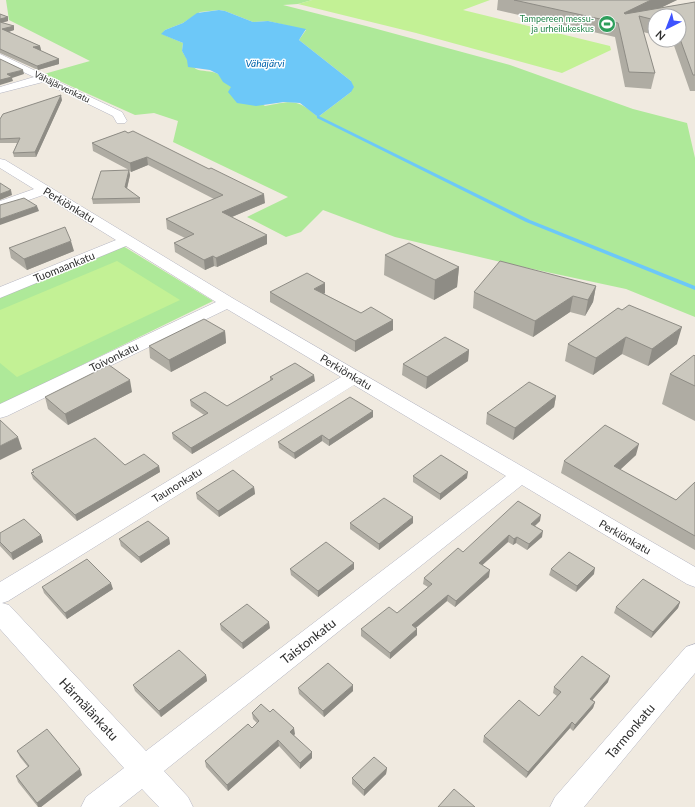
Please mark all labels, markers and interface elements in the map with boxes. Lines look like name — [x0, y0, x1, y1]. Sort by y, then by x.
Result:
north arrow — [647, 8, 687, 48]
place label: Tampereen messu- ja urheilukeskus — [520, 13, 594, 34]
sports icon: Tampereen messu- ja urheilukeskus — [597, 14, 617, 34]
text: N — [652, 28, 667, 43]
water label: Vähäjärvi — [245, 57, 285, 69]
street label: Vähäjärvenkatu — [32, 68, 92, 105]
street label: Perkiönkatu — [41, 184, 97, 225]
street label: Tuomaankatu — [31, 248, 96, 285]
street label: Toivonkatu — [87, 339, 140, 374]
street label: Perkiönkatu — [318, 351, 374, 392]
street label: Taunonkatu — [149, 464, 204, 505]
street label: Perkiönkatu — [597, 516, 654, 557]
street label: Taistonkatu — [277, 615, 339, 667]
street label: Härmälänkatu — [56, 674, 122, 744]
street label: Tarmonkatu — [602, 700, 658, 762]

